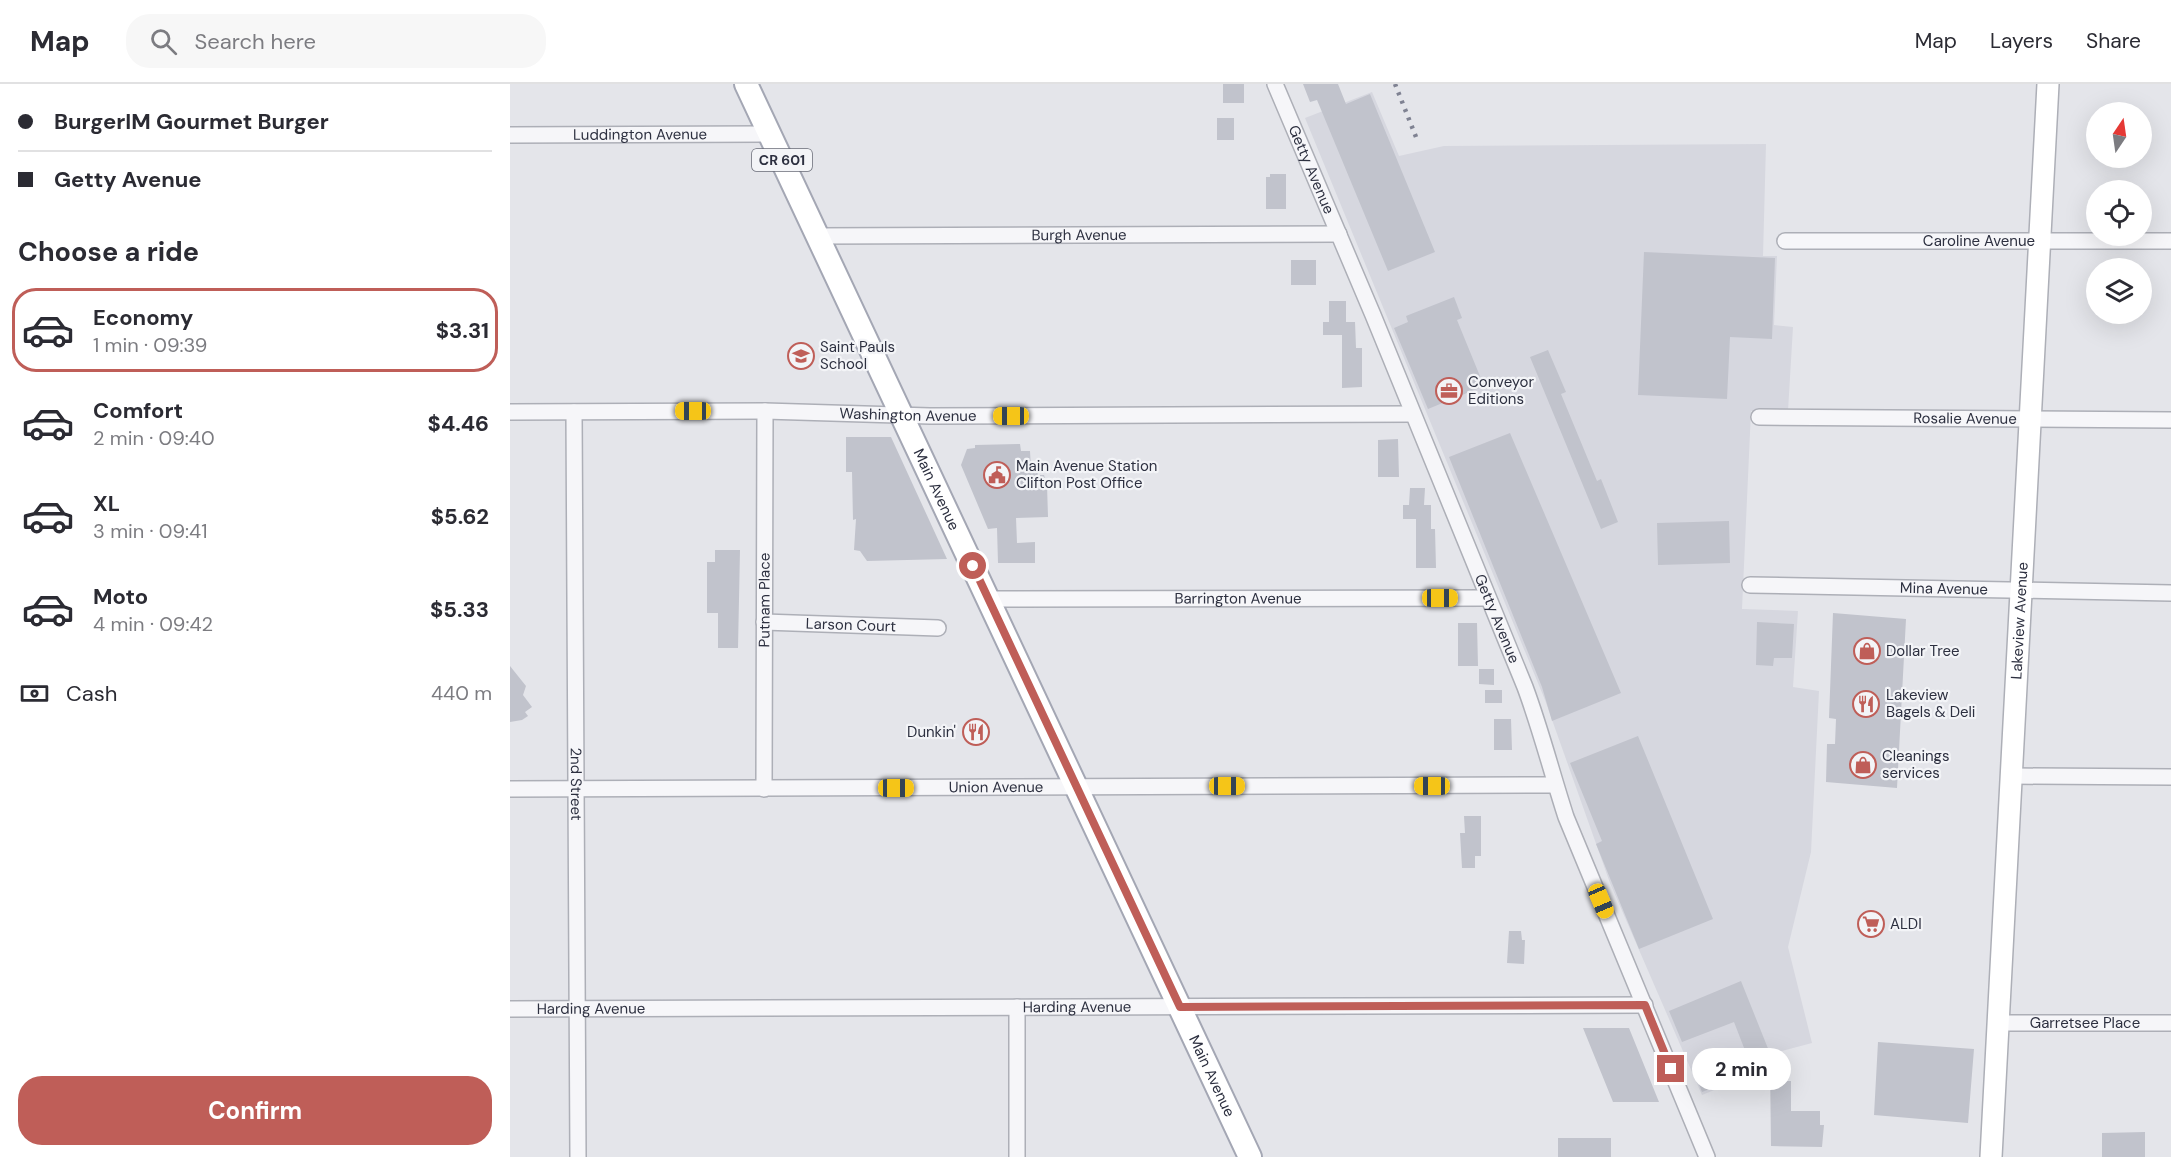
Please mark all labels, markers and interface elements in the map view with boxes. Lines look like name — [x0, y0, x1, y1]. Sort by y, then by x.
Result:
search box — [126, 14, 546, 68]
text: Map — [30, 23, 90, 60]
icon: search — [147, 25, 180, 58]
text: Search here — [195, 27, 316, 56]
text: Map — [1915, 27, 1957, 55]
text: Layers — [1990, 27, 2053, 55]
text: Share — [2086, 27, 2141, 55]
north arrow — [2086, 102, 2152, 168]
map controls — [2086, 102, 2152, 324]
text: BurgerIM Gourmet Burger — [54, 107, 329, 136]
street label: Getty Avenue — [1284, 122, 1339, 217]
street label: Luddington Avenue — [573, 124, 707, 145]
road number: CR 601 — [752, 149, 812, 171]
text: Getty Avenue — [54, 165, 202, 194]
button: locate — [2086, 180, 2152, 246]
street label: Burgh Avenue — [1031, 225, 1127, 245]
street label: Caroline Avenue — [1923, 231, 2035, 251]
text: Choose a ride — [18, 234, 199, 269]
button: layers — [2086, 258, 2152, 324]
icon: car — [21, 303, 75, 357]
text: Economy — [93, 303, 193, 332]
text: $3.31 — [436, 316, 489, 345]
text: 1 min · 09:39 — [93, 332, 207, 358]
place label: Saint Pauls School — [820, 337, 895, 374]
school or university icon: Saint Pauls School — [786, 341, 816, 371]
place label: Conveyor Editions — [1468, 372, 1534, 409]
office icon: Conveyor Editions — [1434, 376, 1464, 406]
icon: car — [21, 396, 75, 450]
text: Comfort — [93, 396, 183, 425]
car — [675, 402, 711, 420]
street label: Washington Avenue — [839, 403, 976, 426]
car — [993, 407, 1029, 425]
street label: Rosalie Avenue — [1913, 408, 2017, 429]
text: $4.46 — [428, 409, 489, 438]
text: 2 min · 09:40 — [93, 425, 215, 451]
street label: Main Avenue — [909, 445, 964, 534]
place label: Main Avenue Station Clifton Post Office — [1016, 456, 1157, 493]
public building icon: Main Avenue Station Clifton Post Office — [982, 460, 1012, 490]
icon: car — [21, 489, 75, 543]
text: XL — [93, 489, 120, 518]
text: $5.62 — [431, 502, 489, 531]
text: 3 min · 09:41 — [93, 518, 208, 544]
route start — [959, 552, 986, 579]
street label: Putnam Place — [754, 553, 775, 647]
street label: Lakeview Avenue — [2006, 562, 2033, 680]
street label: Getty Avenue — [1470, 571, 1524, 666]
street label: Mina Avenue — [1900, 578, 1988, 600]
icon: car — [21, 582, 75, 636]
text: Moto — [93, 582, 148, 611]
street label: Barrington Avenue — [1174, 588, 1302, 609]
car — [1422, 589, 1458, 607]
text: $5.33 — [430, 595, 489, 624]
text: 4 min · 09:42 — [93, 611, 213, 637]
street label: Larson Court — [805, 613, 897, 637]
shop icon: Dollar Tree — [1852, 636, 1882, 666]
place label: Dollar Tree — [1886, 641, 1959, 661]
icon: cash — [18, 677, 51, 710]
text: Cash — [66, 679, 117, 708]
text: 440 m — [431, 680, 492, 706]
place label: Lakeview Bagels & Deli — [1886, 685, 1975, 722]
restaurant icon: Lakeview Bagels & Deli — [1851, 689, 1881, 719]
restaurant icon: Dunkin' — [961, 717, 991, 747]
place label: Dunkin' — [907, 722, 956, 742]
place label: Cleanings services — [1882, 746, 1950, 783]
street label: 2nd Street — [566, 747, 586, 821]
shop icon: Cleanings services — [1848, 750, 1878, 780]
street label: Union Avenue — [949, 777, 1043, 797]
car — [1209, 777, 1245, 795]
car — [1414, 777, 1450, 795]
car — [878, 779, 914, 797]
car — [1586, 881, 1616, 921]
supermarket icon: ALDI — [1856, 909, 1886, 939]
place label: ALDI — [1890, 914, 1922, 934]
street label: Harding Avenue — [1023, 997, 1131, 1017]
street label: Harding Avenue — [537, 999, 645, 1019]
street label: Garretsee Place — [2030, 1013, 2140, 1033]
street label: Main Avenue — [1184, 1032, 1240, 1120]
callout: 2 min — [1692, 1048, 1791, 1090]
route end — [1657, 1055, 1684, 1082]
text: 2 min — [1715, 1056, 1768, 1082]
button: Confirm — [18, 1076, 492, 1145]

